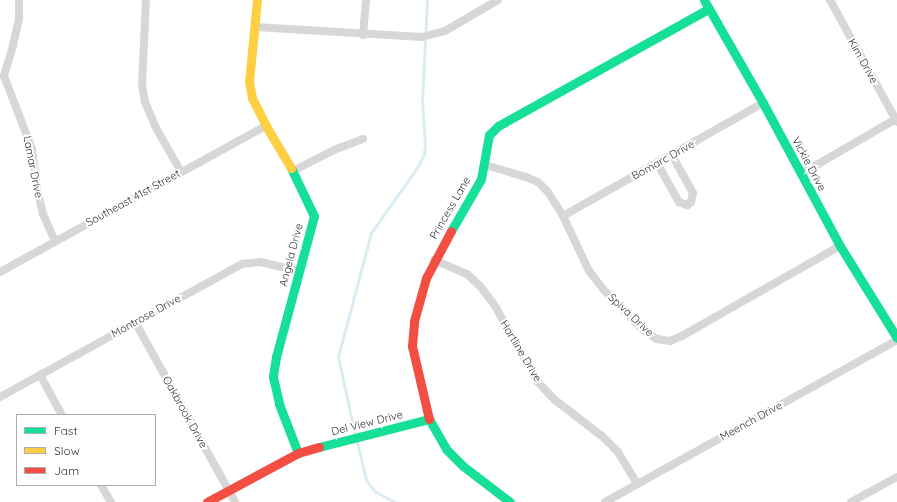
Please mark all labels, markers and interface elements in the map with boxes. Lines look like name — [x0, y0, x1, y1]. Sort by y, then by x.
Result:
street label: Kim Drive — [845, 36, 881, 86]
street label: Lamar Drive — [21, 135, 45, 199]
street label: Vickie Drive — [789, 135, 829, 193]
street label: Bomarc Drive — [629, 137, 697, 183]
street label: Southeast 41st Street — [84, 167, 182, 229]
street label: Princess Lane — [427, 174, 473, 242]
street label: Angela Drive — [276, 222, 306, 288]
street label: Montrose Drive — [109, 291, 183, 341]
street label: Spiva Drive — [606, 291, 656, 339]
street label: Hartline Drive — [497, 318, 545, 384]
street label: Oakbrook Drive — [160, 374, 210, 450]
street label: Meench Drive — [717, 398, 785, 444]
street label: Del View Drive — [330, 408, 404, 438]
legend — [16, 414, 156, 486]
text: Fast — [54, 423, 78, 438]
text: Slow — [54, 443, 80, 458]
text: Jam — [54, 463, 79, 478]

